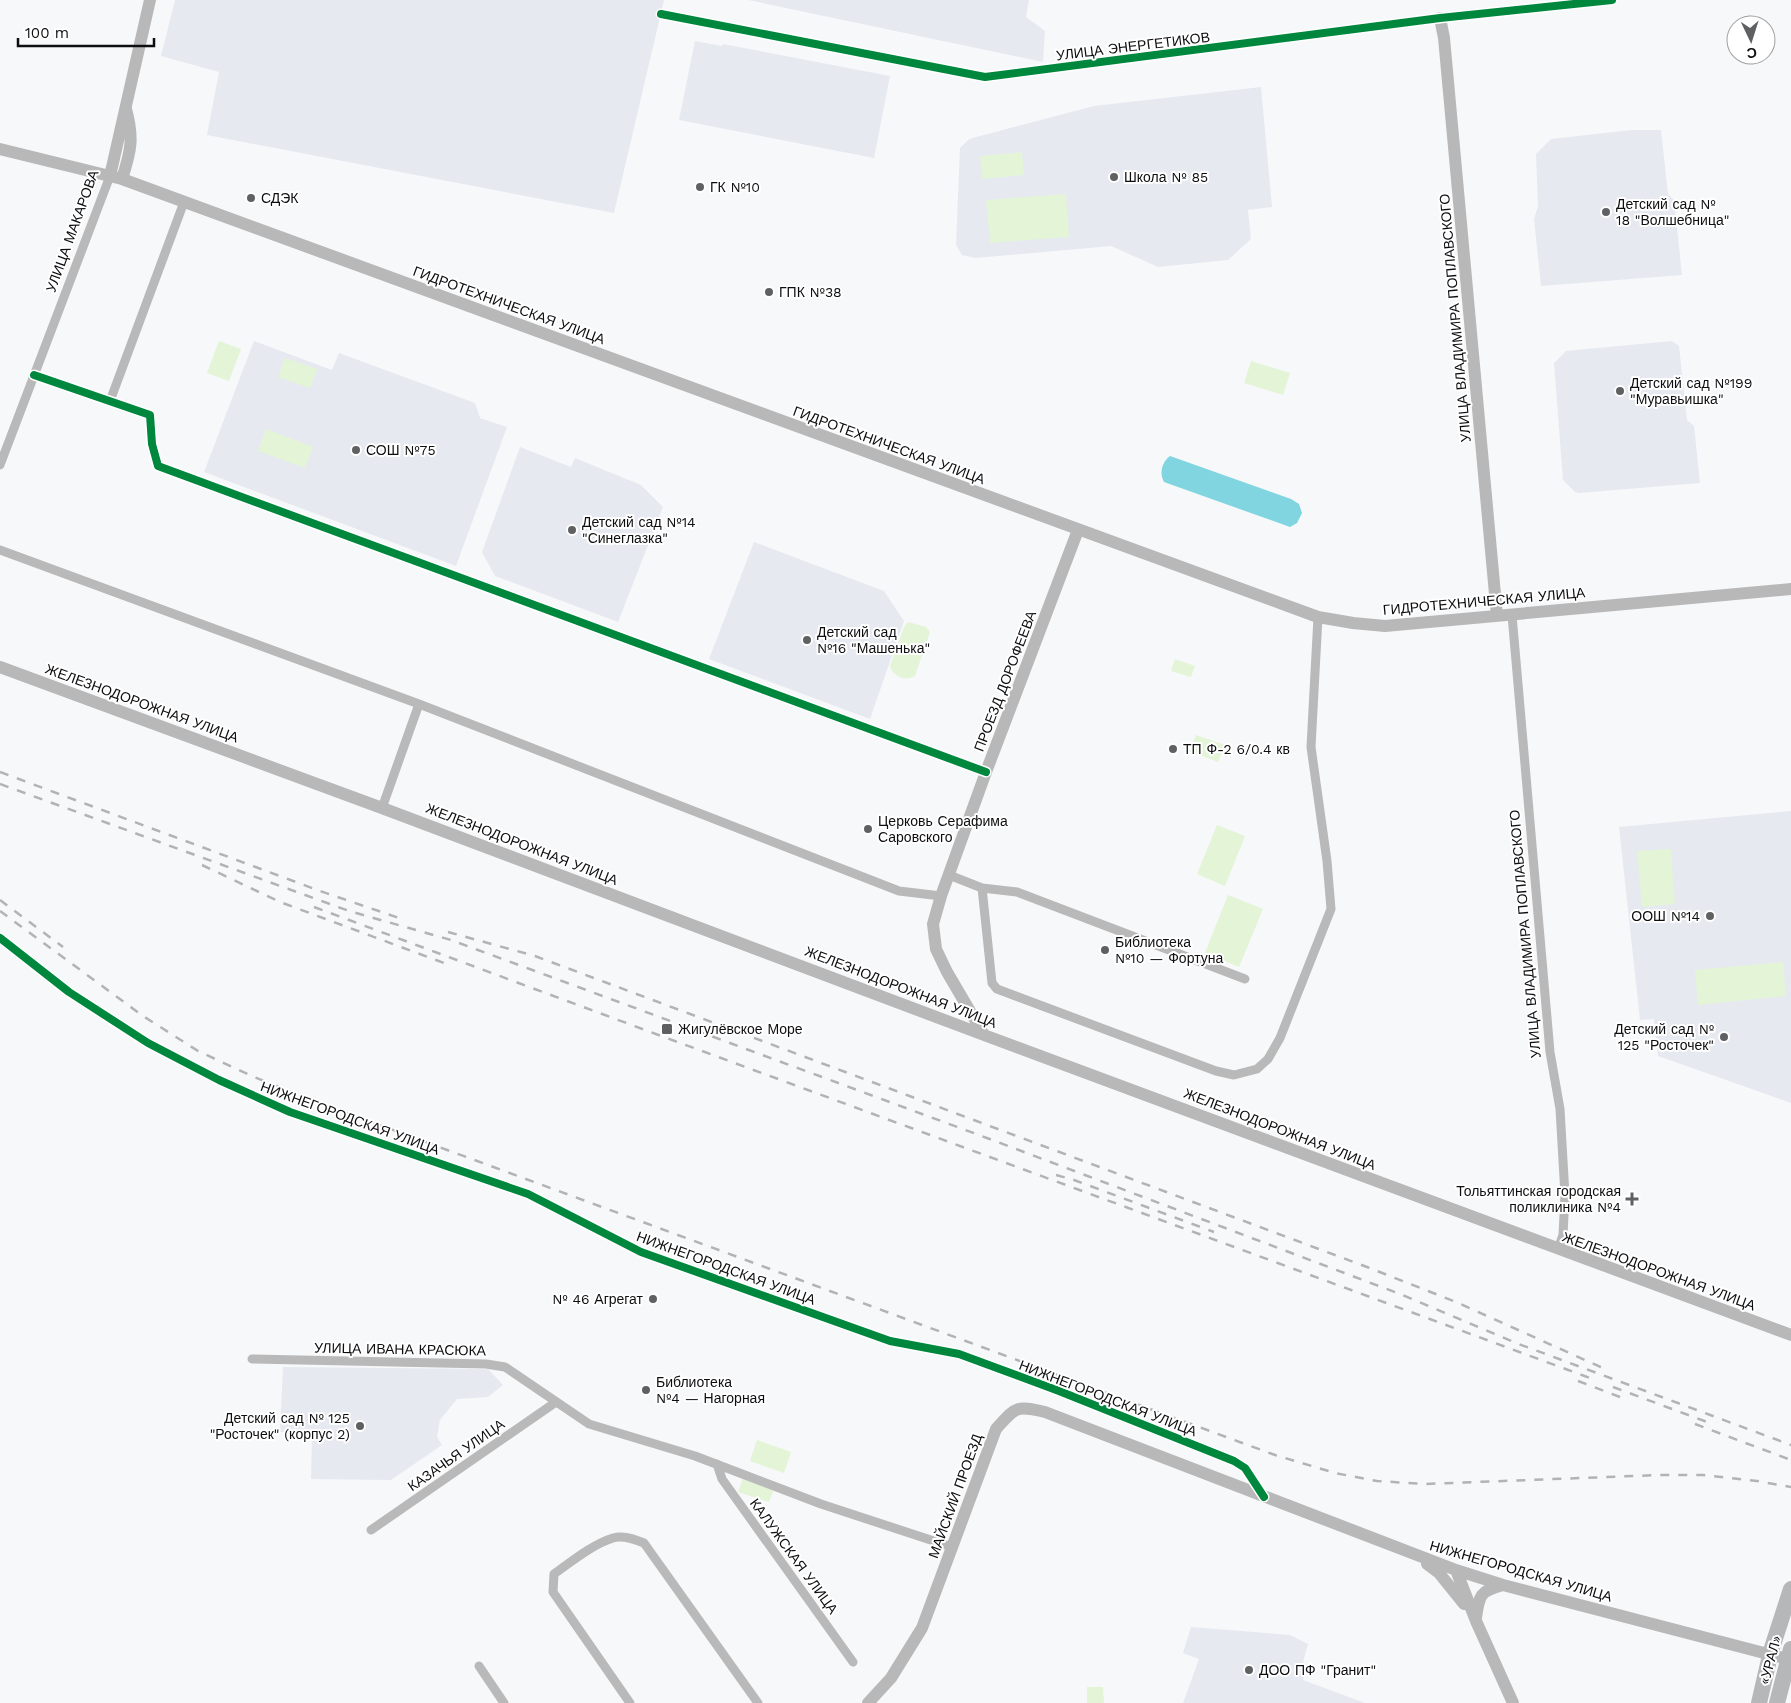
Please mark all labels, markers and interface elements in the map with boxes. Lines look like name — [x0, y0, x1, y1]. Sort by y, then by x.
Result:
scale bar — [18, 15, 154, 47]
north arrow — [1726, 15, 1776, 65]
text: 100 m — [25, 24, 69, 42]
street label: УЛИЦА ЭНЕРГЕТИКОВ — [1055, 29, 1211, 63]
text: С — [1746, 45, 1758, 61]
street label: УЛИЦА МАКАРОВА — [42, 167, 102, 294]
place label: Школа № 85 — [1124, 169, 1208, 185]
marker: Школа № 85 — [1108, 171, 1120, 183]
place label: ГК №10 — [710, 179, 760, 195]
marker: ГК №10 — [694, 181, 706, 193]
place label: СДЭК — [261, 190, 299, 206]
marker: СДЭК — [245, 192, 257, 204]
street label: УЛИЦА ВЛАДИМИРА ПОПЛАВСКОГО — [1436, 193, 1474, 443]
place label: Детский сад № 18 "Волшебница" — [1616, 196, 1729, 228]
marker: Детский сад № 18 "Волшебница" — [1600, 206, 1612, 218]
street label: ГИДРОТЕХНИЧЕСКАЯ УЛИЦА — [411, 263, 608, 347]
place label: ГПК №38 — [779, 284, 842, 300]
marker: ГПК №38 — [763, 286, 775, 298]
place label: Детский сад №199 "Муравьишка" — [1630, 375, 1752, 407]
marker: Детский сад №199 "Муравьишка" — [1614, 385, 1626, 397]
street label: ГИДРОТЕХНИЧЕСКАЯ УЛИЦА — [791, 403, 988, 487]
place label: СОШ №75 — [366, 442, 436, 458]
marker: СОШ №75 — [350, 444, 362, 456]
place label: Детский сад №14 "Синеглазка" — [582, 514, 696, 546]
marker: Детский сад №14 "Синеглазка" — [566, 524, 578, 536]
street label: ГИДРОТЕХНИЧЕСКАЯ УЛИЦА — [1382, 584, 1586, 618]
street label: ПРОЕЗД ДОРОФЕЕВА — [971, 608, 1040, 754]
place label: Детский сад №16 "Машенька" — [817, 624, 930, 656]
marker: Детский сад №16 "Машенька" — [801, 634, 813, 646]
street label: ЖЕЛЕЗНОДОРОЖНАЯ УЛИЦА — [43, 661, 241, 746]
place label: ТП Ф-2 6/0.4 кв — [1183, 741, 1290, 757]
marker: ТП Ф-2 6/0.4 кв — [1167, 743, 1179, 755]
street label: ЖЕЛЕЗНОДОРОЖНАЯ УЛИЦА — [424, 800, 621, 888]
street label: УЛИЦА ВЛАДИМИРА ПОПЛАВСКОГО — [1506, 809, 1544, 1059]
place label: Церковь Серафима Саровского — [878, 813, 1008, 845]
marker: Церковь Серафима Саровского — [862, 823, 874, 835]
place label: ООШ №14 — [1631, 908, 1700, 924]
marker: ООШ №14 — [1704, 910, 1716, 922]
place label: Библиотека №10 — Фортуна — [1115, 934, 1223, 966]
street label: ЖЕЛЕЗНОДОРОЖНАЯ УЛИЦА — [803, 943, 1000, 1031]
marker: Библиотека №10 — Фортуна — [1099, 944, 1111, 956]
place label: Жигулёвское Море — [678, 1021, 803, 1037]
place label: Детский сад № 125 "Росточек" — [1614, 1021, 1714, 1053]
marker: Жигулёвское Море — [660, 1022, 674, 1036]
marker: Детский сад № 125 "Росточек" — [1718, 1031, 1730, 1043]
street label: НИЖНЕГОРОДСКАЯ УЛИЦА — [258, 1078, 442, 1158]
street label: ЖЕЛЕЗНОДОРОЖНАЯ УЛИЦА — [1182, 1085, 1379, 1173]
place label: Тольяттинская городская поликлиника №4 — [1456, 1183, 1621, 1215]
marker: Тольяттинская городская поликлиника №4 — [1625, 1192, 1639, 1206]
street label: НИЖНЕГОРОДСКАЯ УЛИЦА — [634, 1228, 818, 1308]
street label: ЖЕЛЕЗНОДОРОЖНАЯ УЛИЦА — [1560, 1229, 1758, 1314]
place label: № 46 Агрегат — [552, 1291, 644, 1307]
marker: № 46 Агрегат — [647, 1293, 659, 1305]
street label: УЛИЦА ИВАНА КРАСЮКА — [314, 1340, 487, 1359]
street label: НИЖНЕГОРОДСКАЯ УЛИЦА — [1017, 1357, 1200, 1440]
place label: Библиотека №4 — Нагорная — [656, 1374, 765, 1406]
marker: Библиотека №4 — Нагорная — [640, 1384, 652, 1396]
place label: Детский сад № 125 "Росточек" (корпус 2) — [210, 1410, 350, 1442]
street label: КАЗАЧЬЯ УЛИЦА — [405, 1415, 508, 1494]
marker: Детский сад № 125 "Росточек" (корпус 2) — [354, 1420, 366, 1432]
street label: МАЙСКИЙ ПРОЕЗД — [924, 1431, 985, 1560]
street label: КАЛУЖСКАЯ УЛИЦА — [747, 1495, 842, 1617]
street label: НИЖНЕГОРОДСКАЯ УЛИЦА — [1428, 1537, 1615, 1605]
street label: «УРАЛ» — [1756, 1634, 1784, 1686]
place label: ДОО ПФ "Гранит" — [1259, 1662, 1376, 1678]
marker: ДОО ПФ "Гранит" — [1243, 1664, 1255, 1676]

